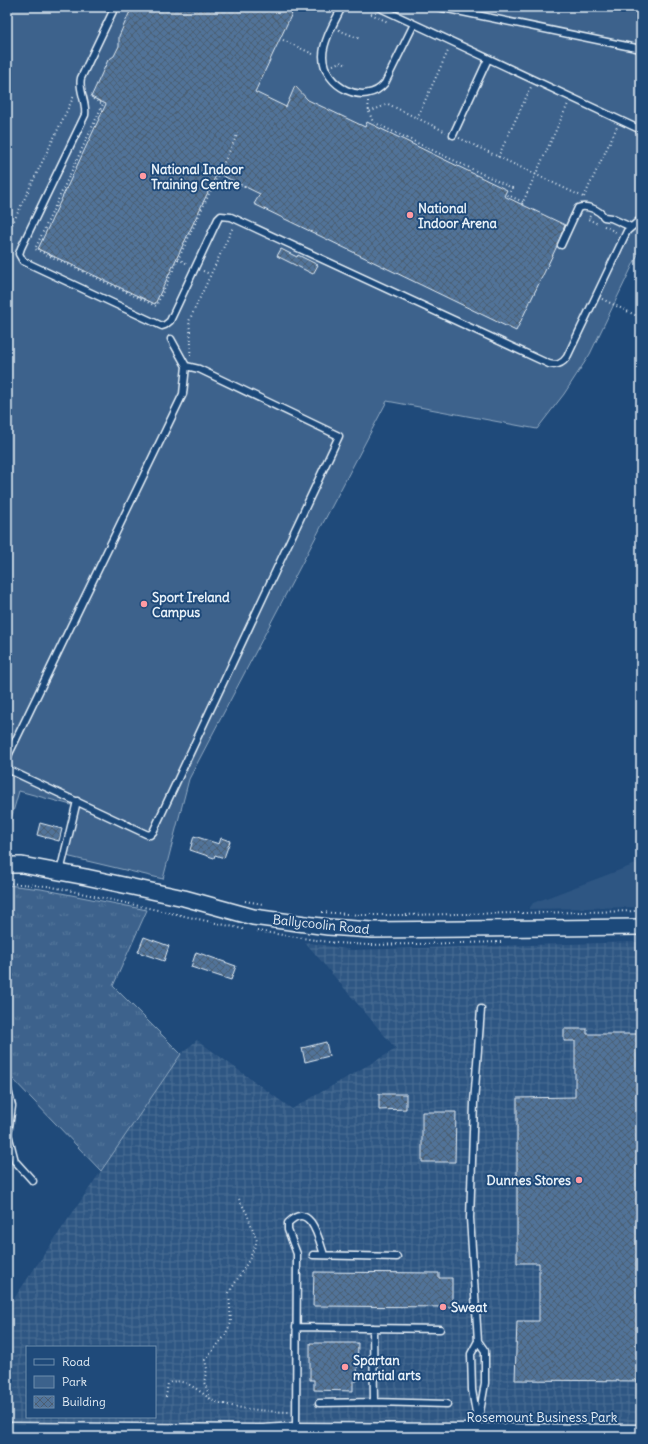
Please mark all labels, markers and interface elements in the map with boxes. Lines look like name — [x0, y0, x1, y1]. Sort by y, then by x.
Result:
place label: National Indoor Training Centre — [151, 161, 244, 193]
marker: National Indoor Training Centre — [138, 171, 148, 181]
place label: National Indoor Arena — [418, 200, 498, 232]
marker: National Indoor Arena — [405, 210, 415, 220]
place label: Sport Ireland Campus — [152, 589, 230, 621]
marker: Sport Ireland Campus — [139, 599, 149, 609]
street label: Ballycoolin Road — [272, 911, 371, 938]
place label: Dunnes Stores — [487, 1172, 571, 1189]
marker: Dunnes Stores — [574, 1175, 584, 1185]
place label: Sweat — [451, 1299, 488, 1316]
marker: Sweat — [438, 1302, 448, 1312]
legend — [26, 1346, 156, 1418]
place label: Spartan martial arts — [353, 1352, 421, 1384]
text: Road — [62, 1354, 90, 1369]
marker: Spartan martial arts — [340, 1362, 350, 1372]
text: Park — [62, 1374, 87, 1389]
text: Building — [62, 1394, 106, 1409]
street label: Rosemount Business Park — [467, 1409, 618, 1426]

